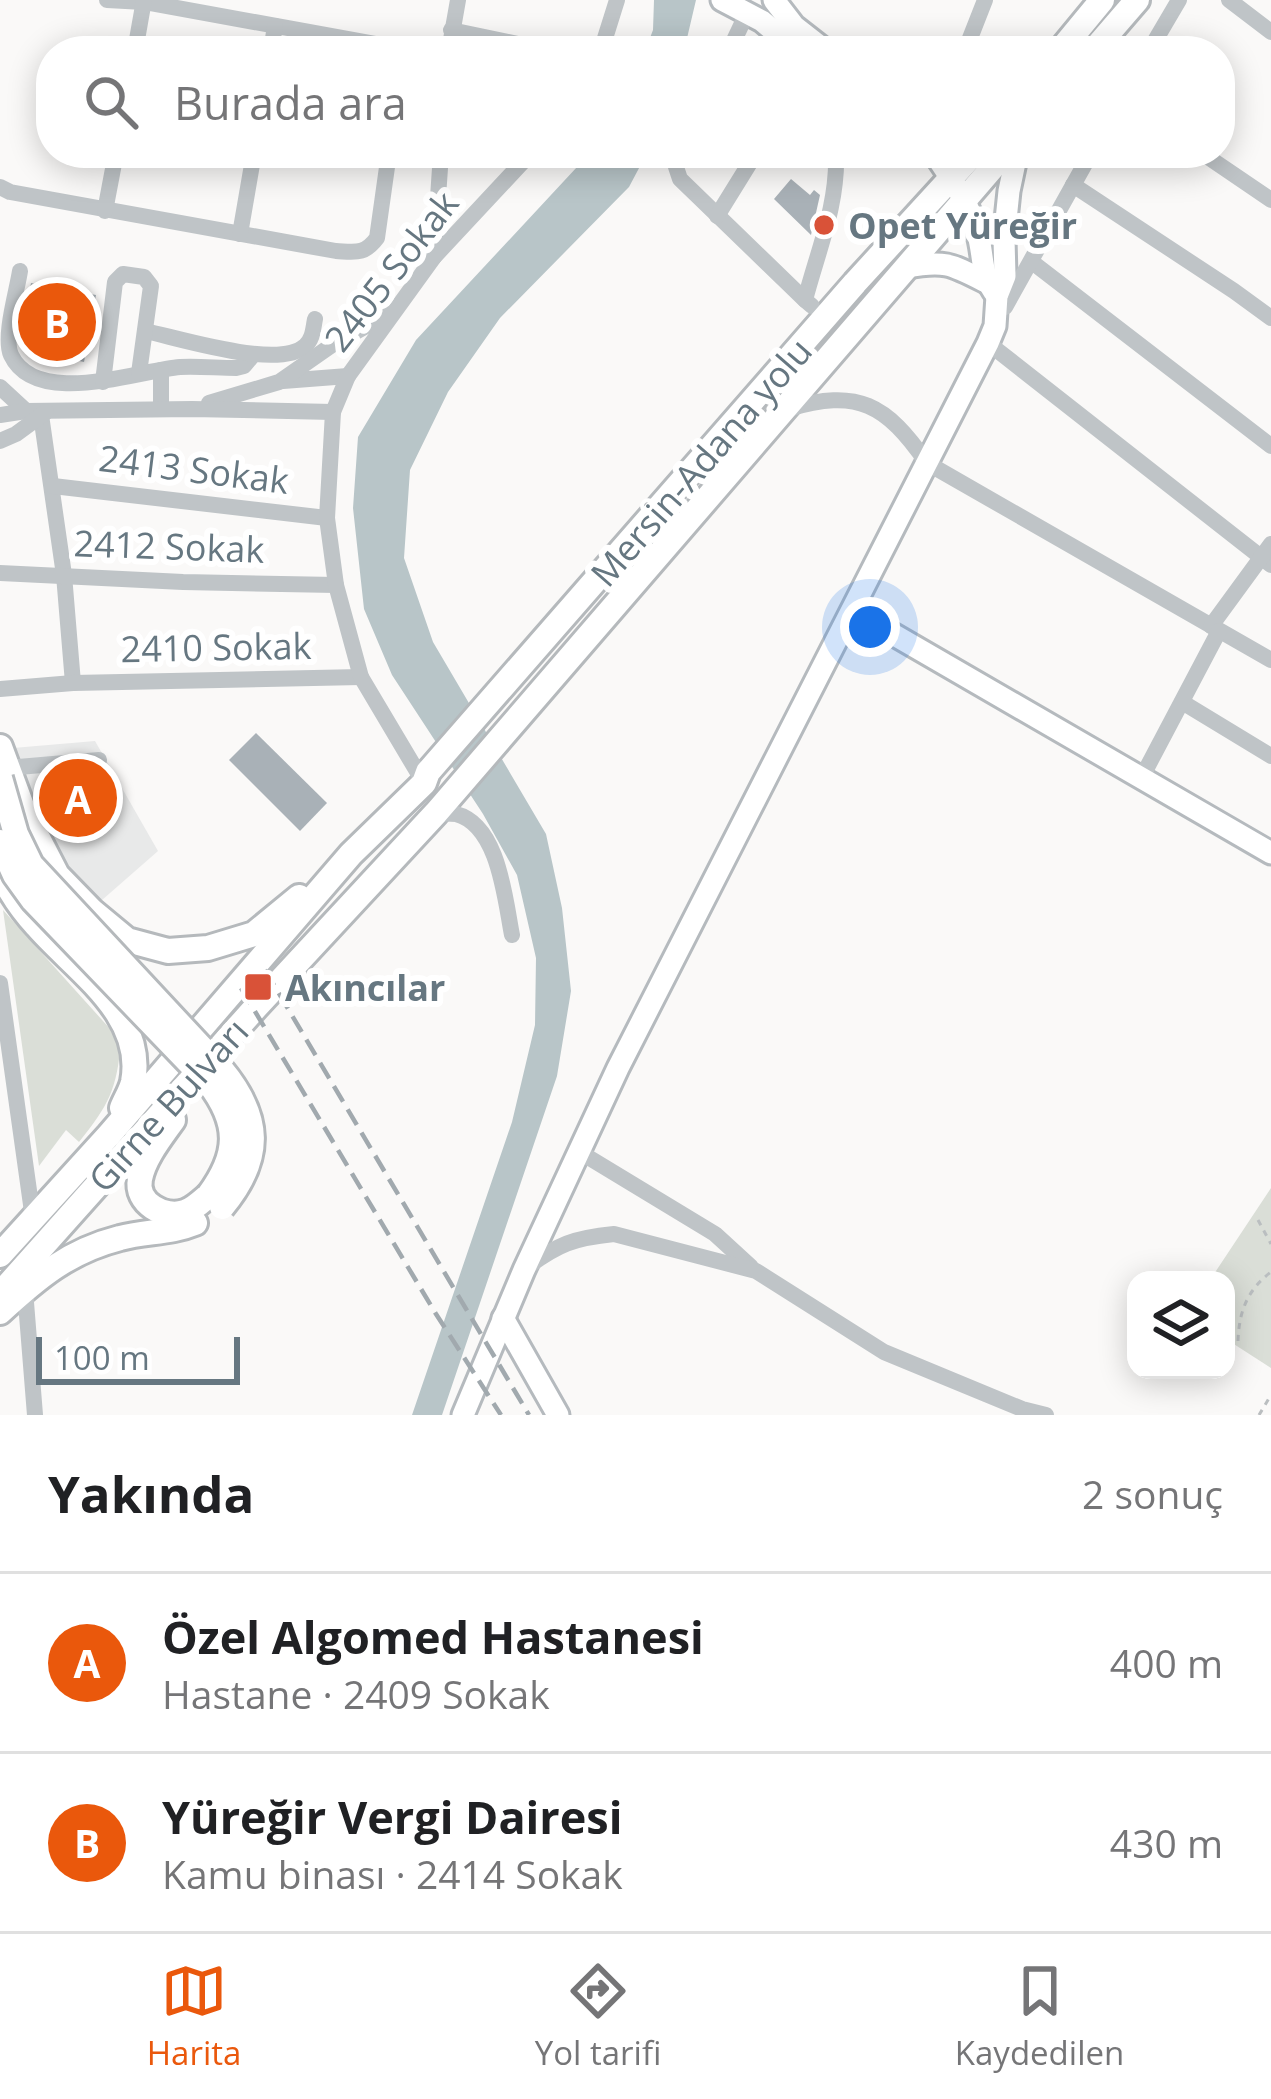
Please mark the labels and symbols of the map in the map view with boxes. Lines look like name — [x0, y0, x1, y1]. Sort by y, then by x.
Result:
street label: 2405 Sokak — [313, 181, 469, 361]
place label: Opet Yüreğir — [848, 201, 1077, 250]
marker: Opet Yüreğir — [811, 212, 837, 238]
pin: B — [18, 277, 96, 367]
street label: Mersin-Adana yolu — [579, 327, 823, 597]
street label: 2413 Sokak — [96, 433, 292, 505]
street label: 2412 Sokak — [73, 518, 265, 574]
your location — [840, 597, 900, 657]
street label: 2410 Sokak — [120, 621, 312, 673]
pin: A — [39, 753, 117, 843]
place label: Akıncılar — [285, 963, 445, 1012]
marker: Akıncılar — [242, 971, 274, 1003]
street label: Girne Bulvarı — [77, 1008, 259, 1202]
scale bar — [36, 1331, 240, 1384]

